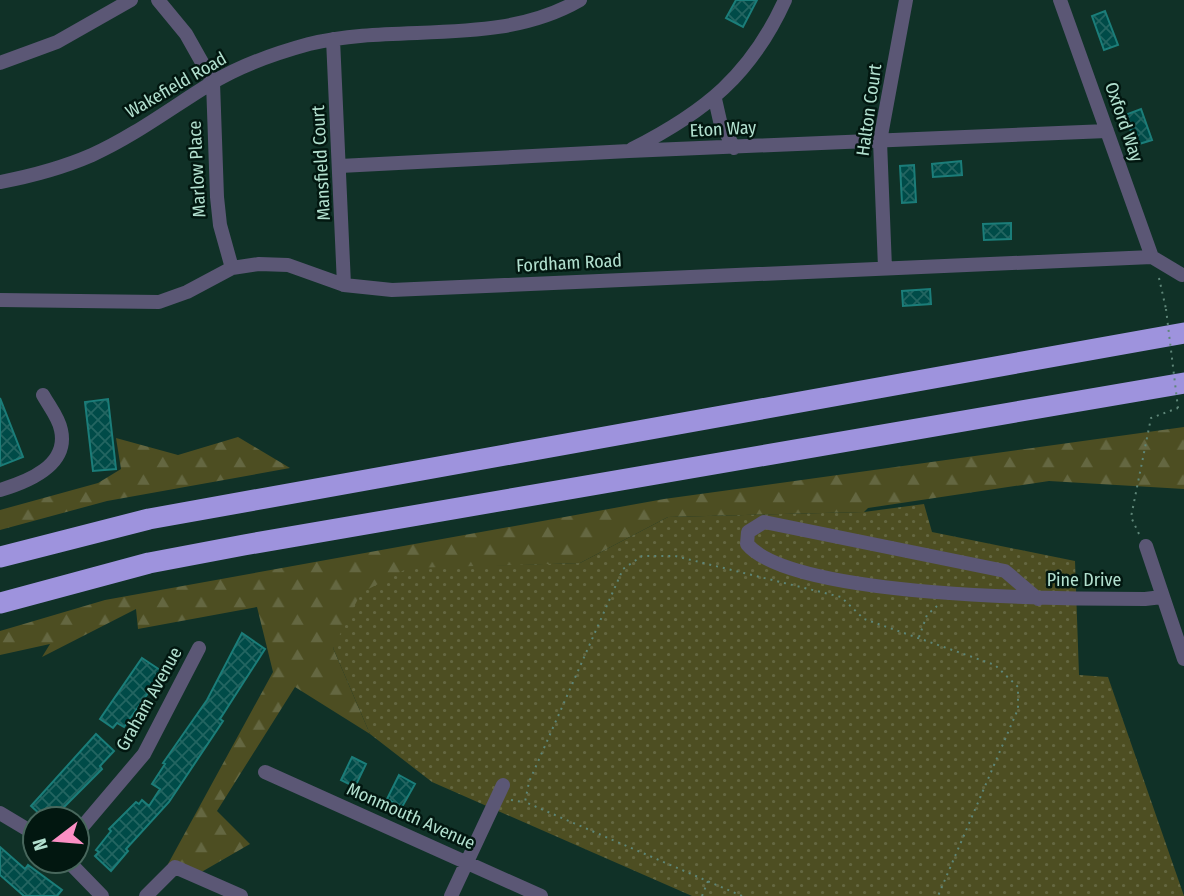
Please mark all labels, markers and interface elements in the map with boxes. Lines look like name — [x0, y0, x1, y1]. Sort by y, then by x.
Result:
street label: Wakefield Road — [122, 47, 230, 123]
street label: Halton Court — [852, 62, 886, 158]
street label: Oxford Way — [1100, 79, 1148, 165]
street label: Mansfield Court — [307, 105, 335, 221]
street label: Eton Way — [689, 116, 757, 142]
street label: Marlow Place — [183, 120, 211, 218]
street label: Fordham Road — [516, 249, 622, 277]
street label: Pine Drive — [1047, 569, 1121, 591]
street label: Graham Avenue — [111, 643, 187, 755]
street label: Monmouth Avenue — [343, 778, 479, 854]
north arrow — [21, 805, 91, 875]
text: N — [28, 836, 53, 853]

